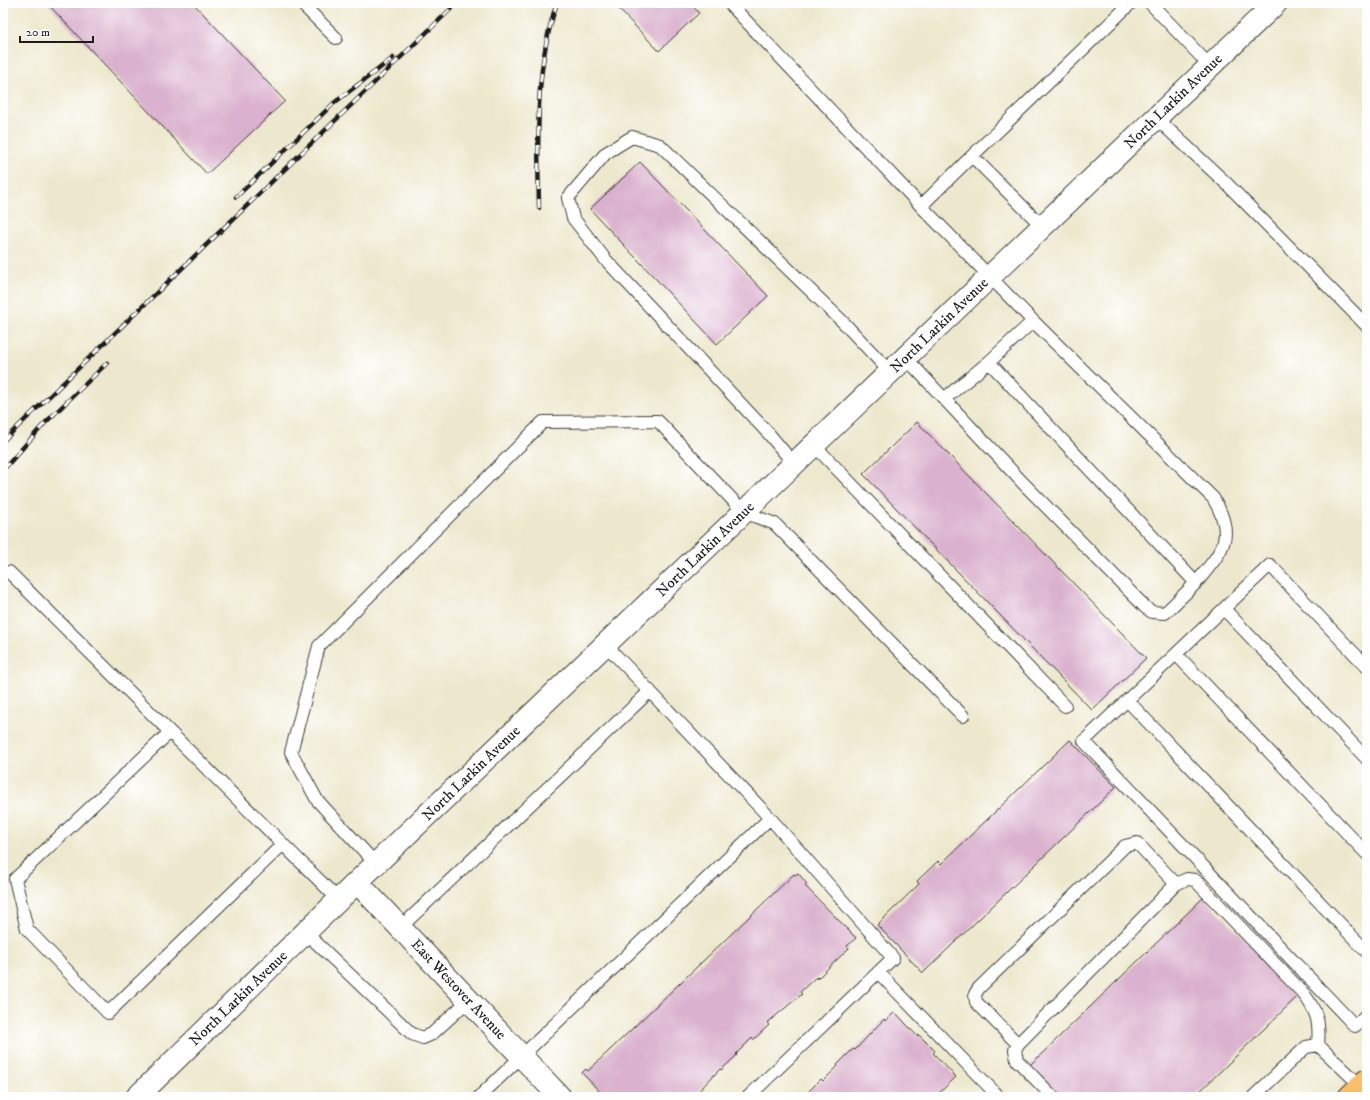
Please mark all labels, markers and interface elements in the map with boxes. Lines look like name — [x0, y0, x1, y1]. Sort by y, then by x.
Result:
scale bar — [20, 18, 93, 44]
text: 20 m — [26, 25, 50, 40]
street label: North Larkin Avenue — [1120, 50, 1226, 153]
street label: North Larkin Avenue — [886, 274, 992, 377]
street label: North Larkin Avenue — [652, 498, 758, 601]
street label: North Larkin Avenue — [418, 722, 524, 825]
street label: East Westover Avenue — [407, 935, 510, 1044]
street label: North Larkin Avenue — [185, 947, 291, 1050]

